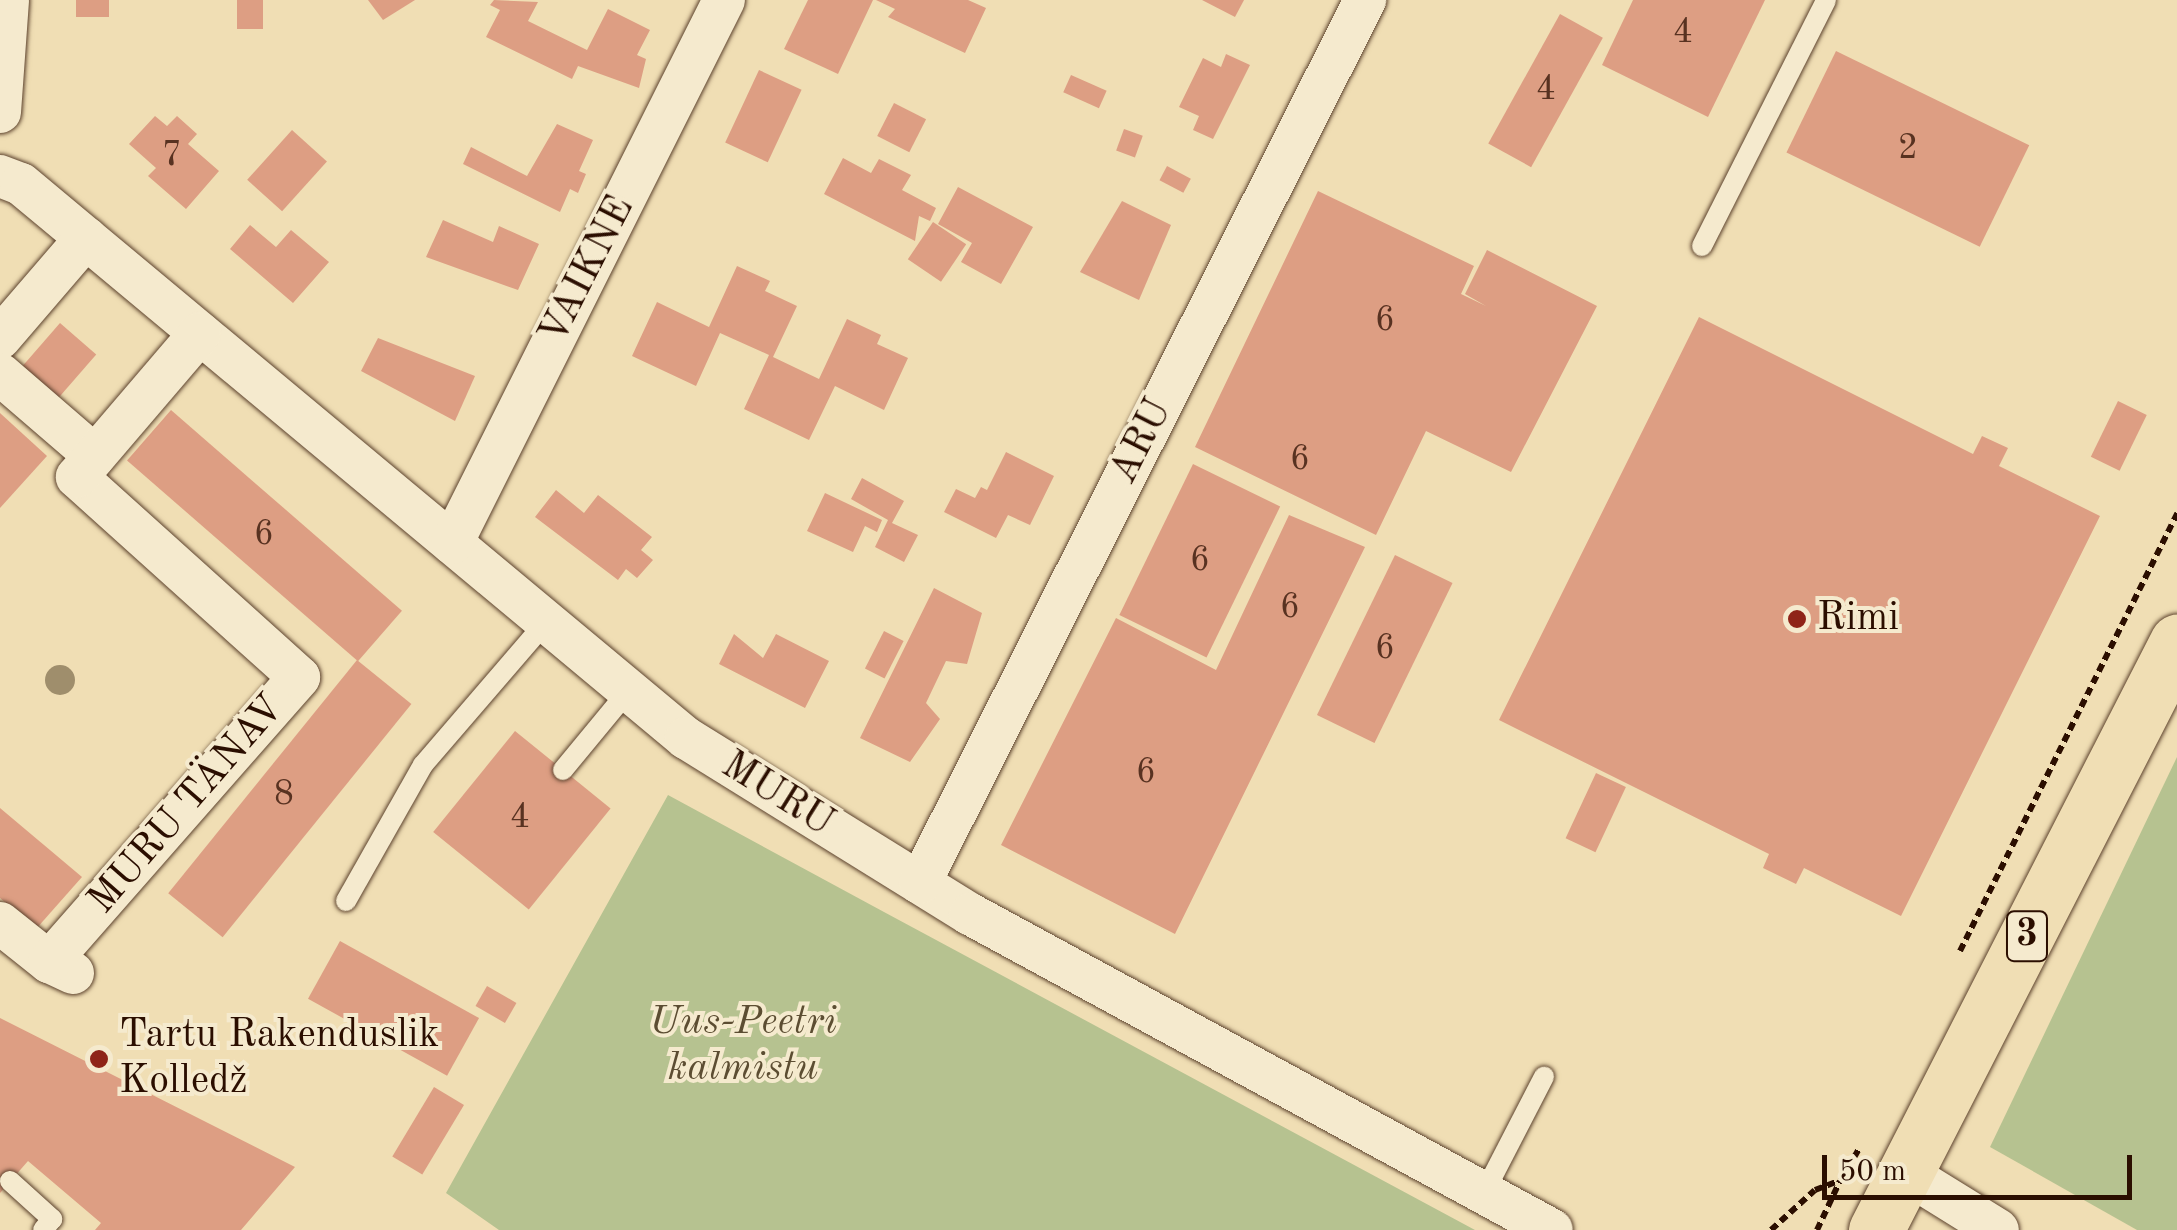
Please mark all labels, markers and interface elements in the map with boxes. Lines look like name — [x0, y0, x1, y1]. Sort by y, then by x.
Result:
house number: 4 — [1673, 12, 1693, 54]
house number: 4 — [1536, 69, 1556, 111]
house number: 2 — [1898, 128, 1918, 170]
house number: 7 — [162, 135, 182, 177]
street label: VAIKNE — [530, 189, 646, 353]
house number: 6 — [1375, 300, 1395, 342]
street label: ARU — [1100, 391, 1184, 493]
house number: 6 — [1290, 439, 1310, 481]
house number: 6 — [254, 514, 274, 556]
house number: 6 — [1190, 540, 1210, 582]
house number: 6 — [1280, 587, 1300, 629]
place label: Rimi — [1817, 595, 1899, 643]
marker: Rimi — [1786, 608, 1808, 630]
house number: 6 — [1375, 628, 1395, 670]
street label: MURU TÄNAV — [79, 686, 295, 924]
street label: MURU — [712, 742, 842, 848]
house number: 6 — [1136, 752, 1156, 794]
house number: 8 — [274, 774, 294, 816]
house number: 4 — [510, 797, 530, 839]
road number: 3 — [2004, 903, 2050, 969]
park label: Uus-Peetri kalmistu — [649, 999, 837, 1093]
place label: Tartu Rakenduslik Kolledž — [119, 1012, 439, 1106]
marker: Tartu Rakenduslik Kolledž — [88, 1048, 110, 1070]
scale bar — [1827, 1135, 2137, 1197]
text: 50 m — [1839, 1157, 1906, 1187]

